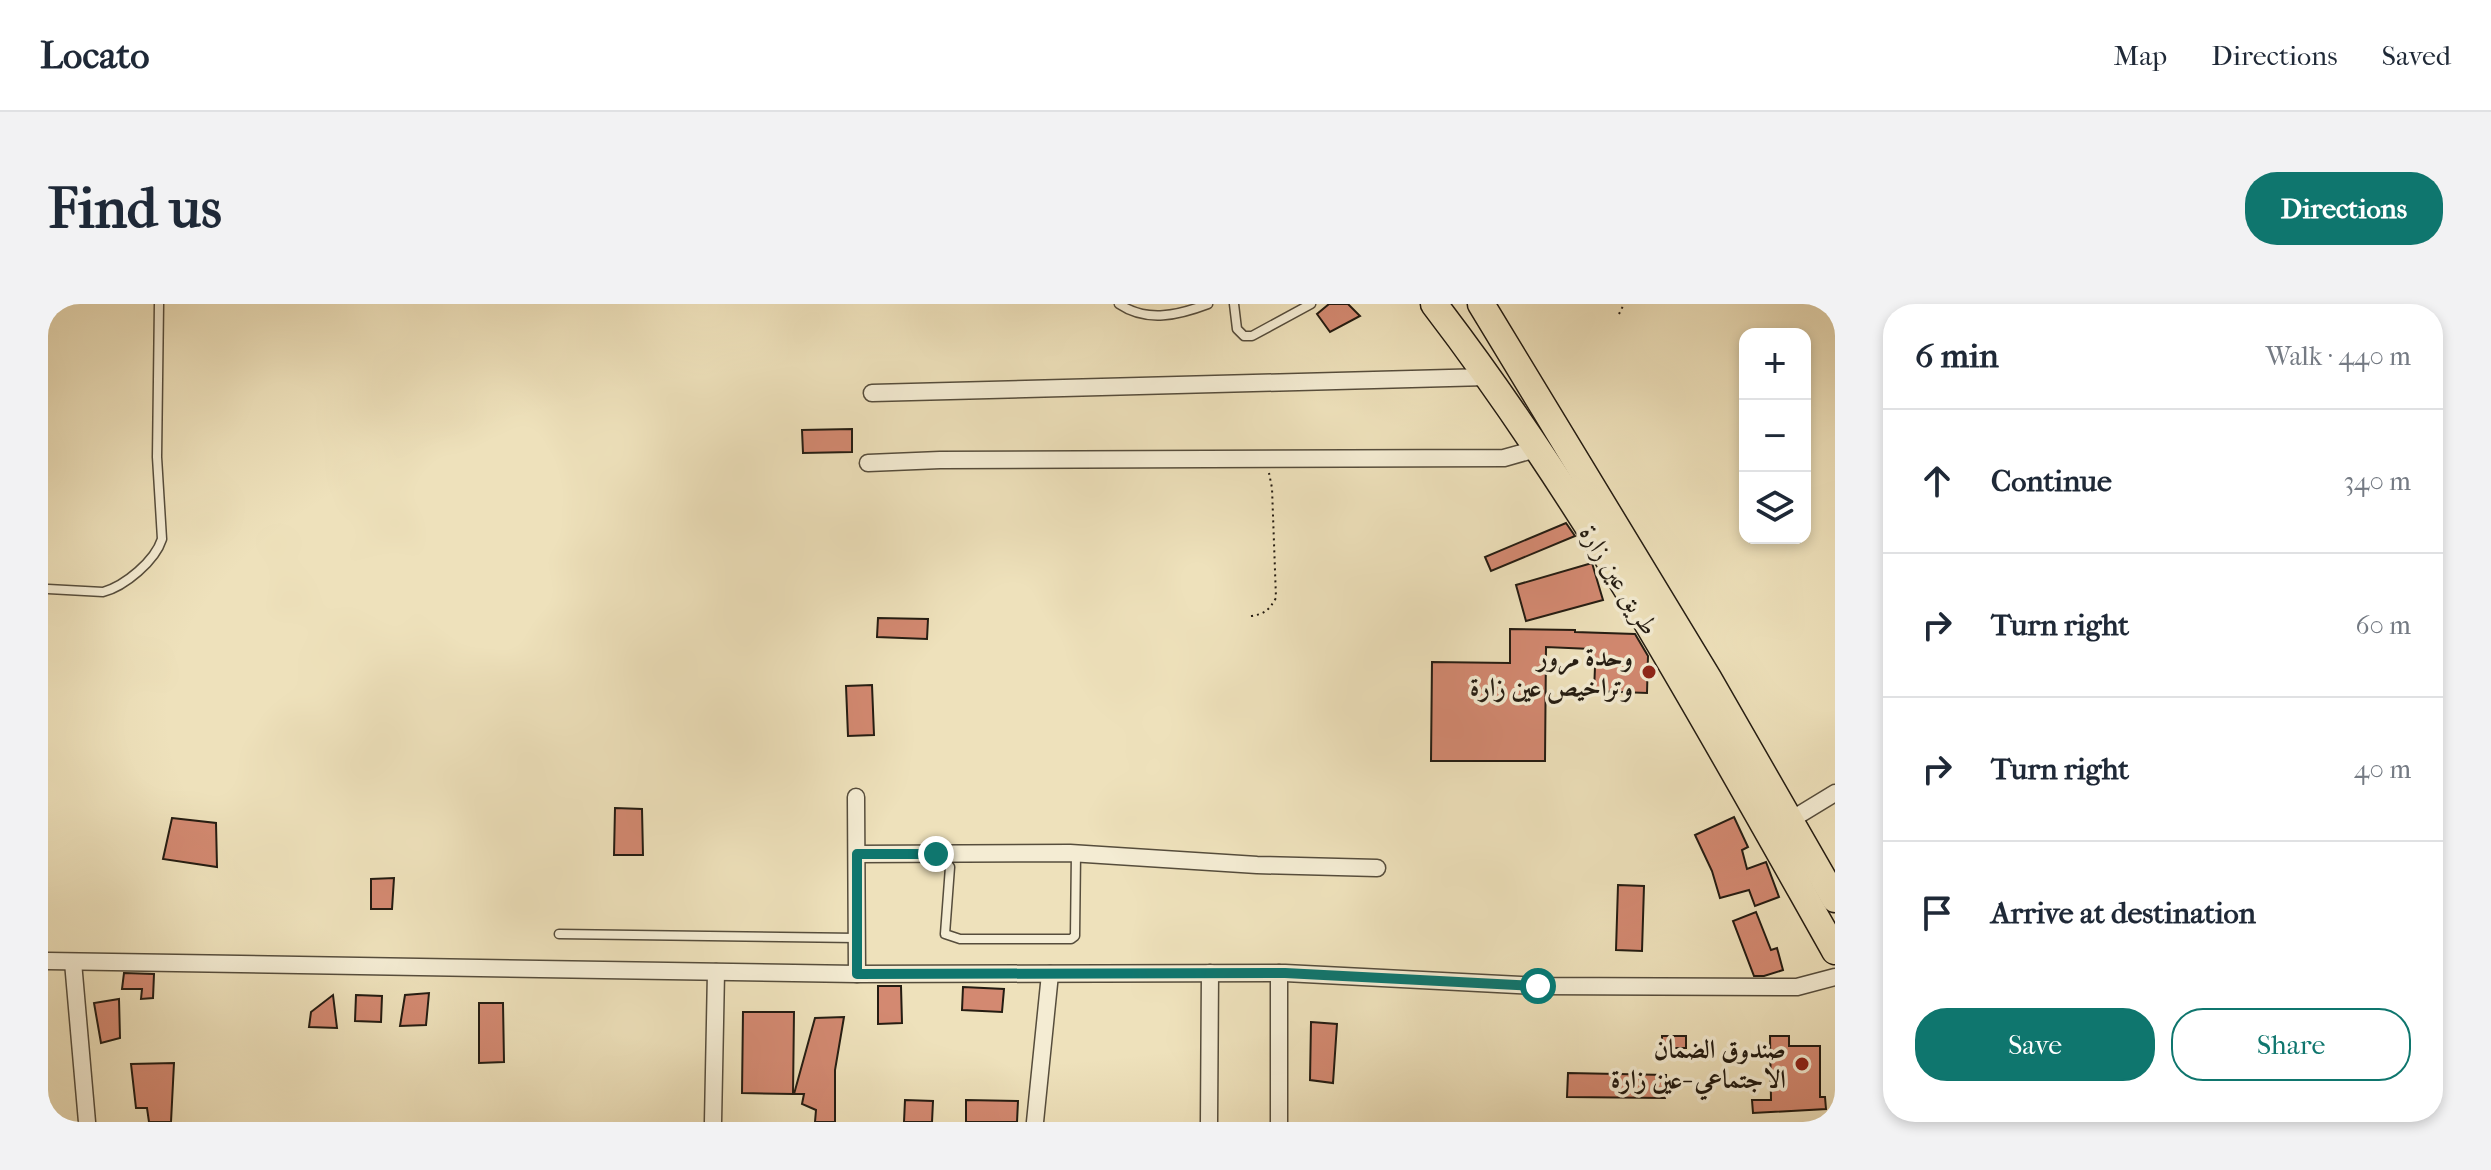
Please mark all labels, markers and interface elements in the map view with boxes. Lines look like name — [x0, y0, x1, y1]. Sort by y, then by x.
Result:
text: Locato — [40, 33, 150, 78]
text: Map — [2114, 39, 2167, 72]
text: Directions — [2211, 39, 2338, 72]
text: Saved — [2382, 39, 2451, 72]
button: Directions — [2245, 172, 2443, 245]
text: Find us — [48, 176, 222, 241]
map controls — [1739, 328, 1811, 544]
button: + — [1739, 328, 1811, 400]
text: 6 min — [1915, 336, 1999, 376]
text: Walk · 440 m — [2266, 341, 2411, 372]
button: − — [1739, 400, 1811, 472]
icon: ahead — [1915, 459, 1959, 503]
text: Continue — [1991, 464, 2112, 499]
text: 340 m — [2343, 466, 2411, 497]
button: layers — [1739, 472, 1811, 544]
street label: طريق عين زارة — [1572, 519, 1665, 642]
icon: right — [1915, 603, 1959, 647]
text: Turn right — [1991, 608, 2129, 643]
text: 60 m — [2355, 610, 2411, 641]
place label: وحدة مرور وتراخيص عين زارة — [1470, 642, 1633, 704]
marker: وحدة مرور وتراخيص عين زارة — [1640, 663, 1658, 681]
icon: right — [1915, 747, 1959, 791]
text: Turn right — [1991, 752, 2129, 787]
text: 40 m — [2354, 754, 2411, 785]
route end — [918, 836, 954, 872]
icon: arrive — [1915, 891, 1959, 935]
text: Arrive at destination — [1991, 896, 2256, 931]
route start — [1520, 968, 1556, 1004]
button: Save — [1915, 1008, 2155, 1081]
button: Share — [2171, 1008, 2411, 1081]
place label: صندوق الضمان الاجتماعي -عين زارة — [1611, 1034, 1786, 1101]
marker: صندوق الضمان الاجتماعي -عين زارة — [1793, 1055, 1811, 1073]

